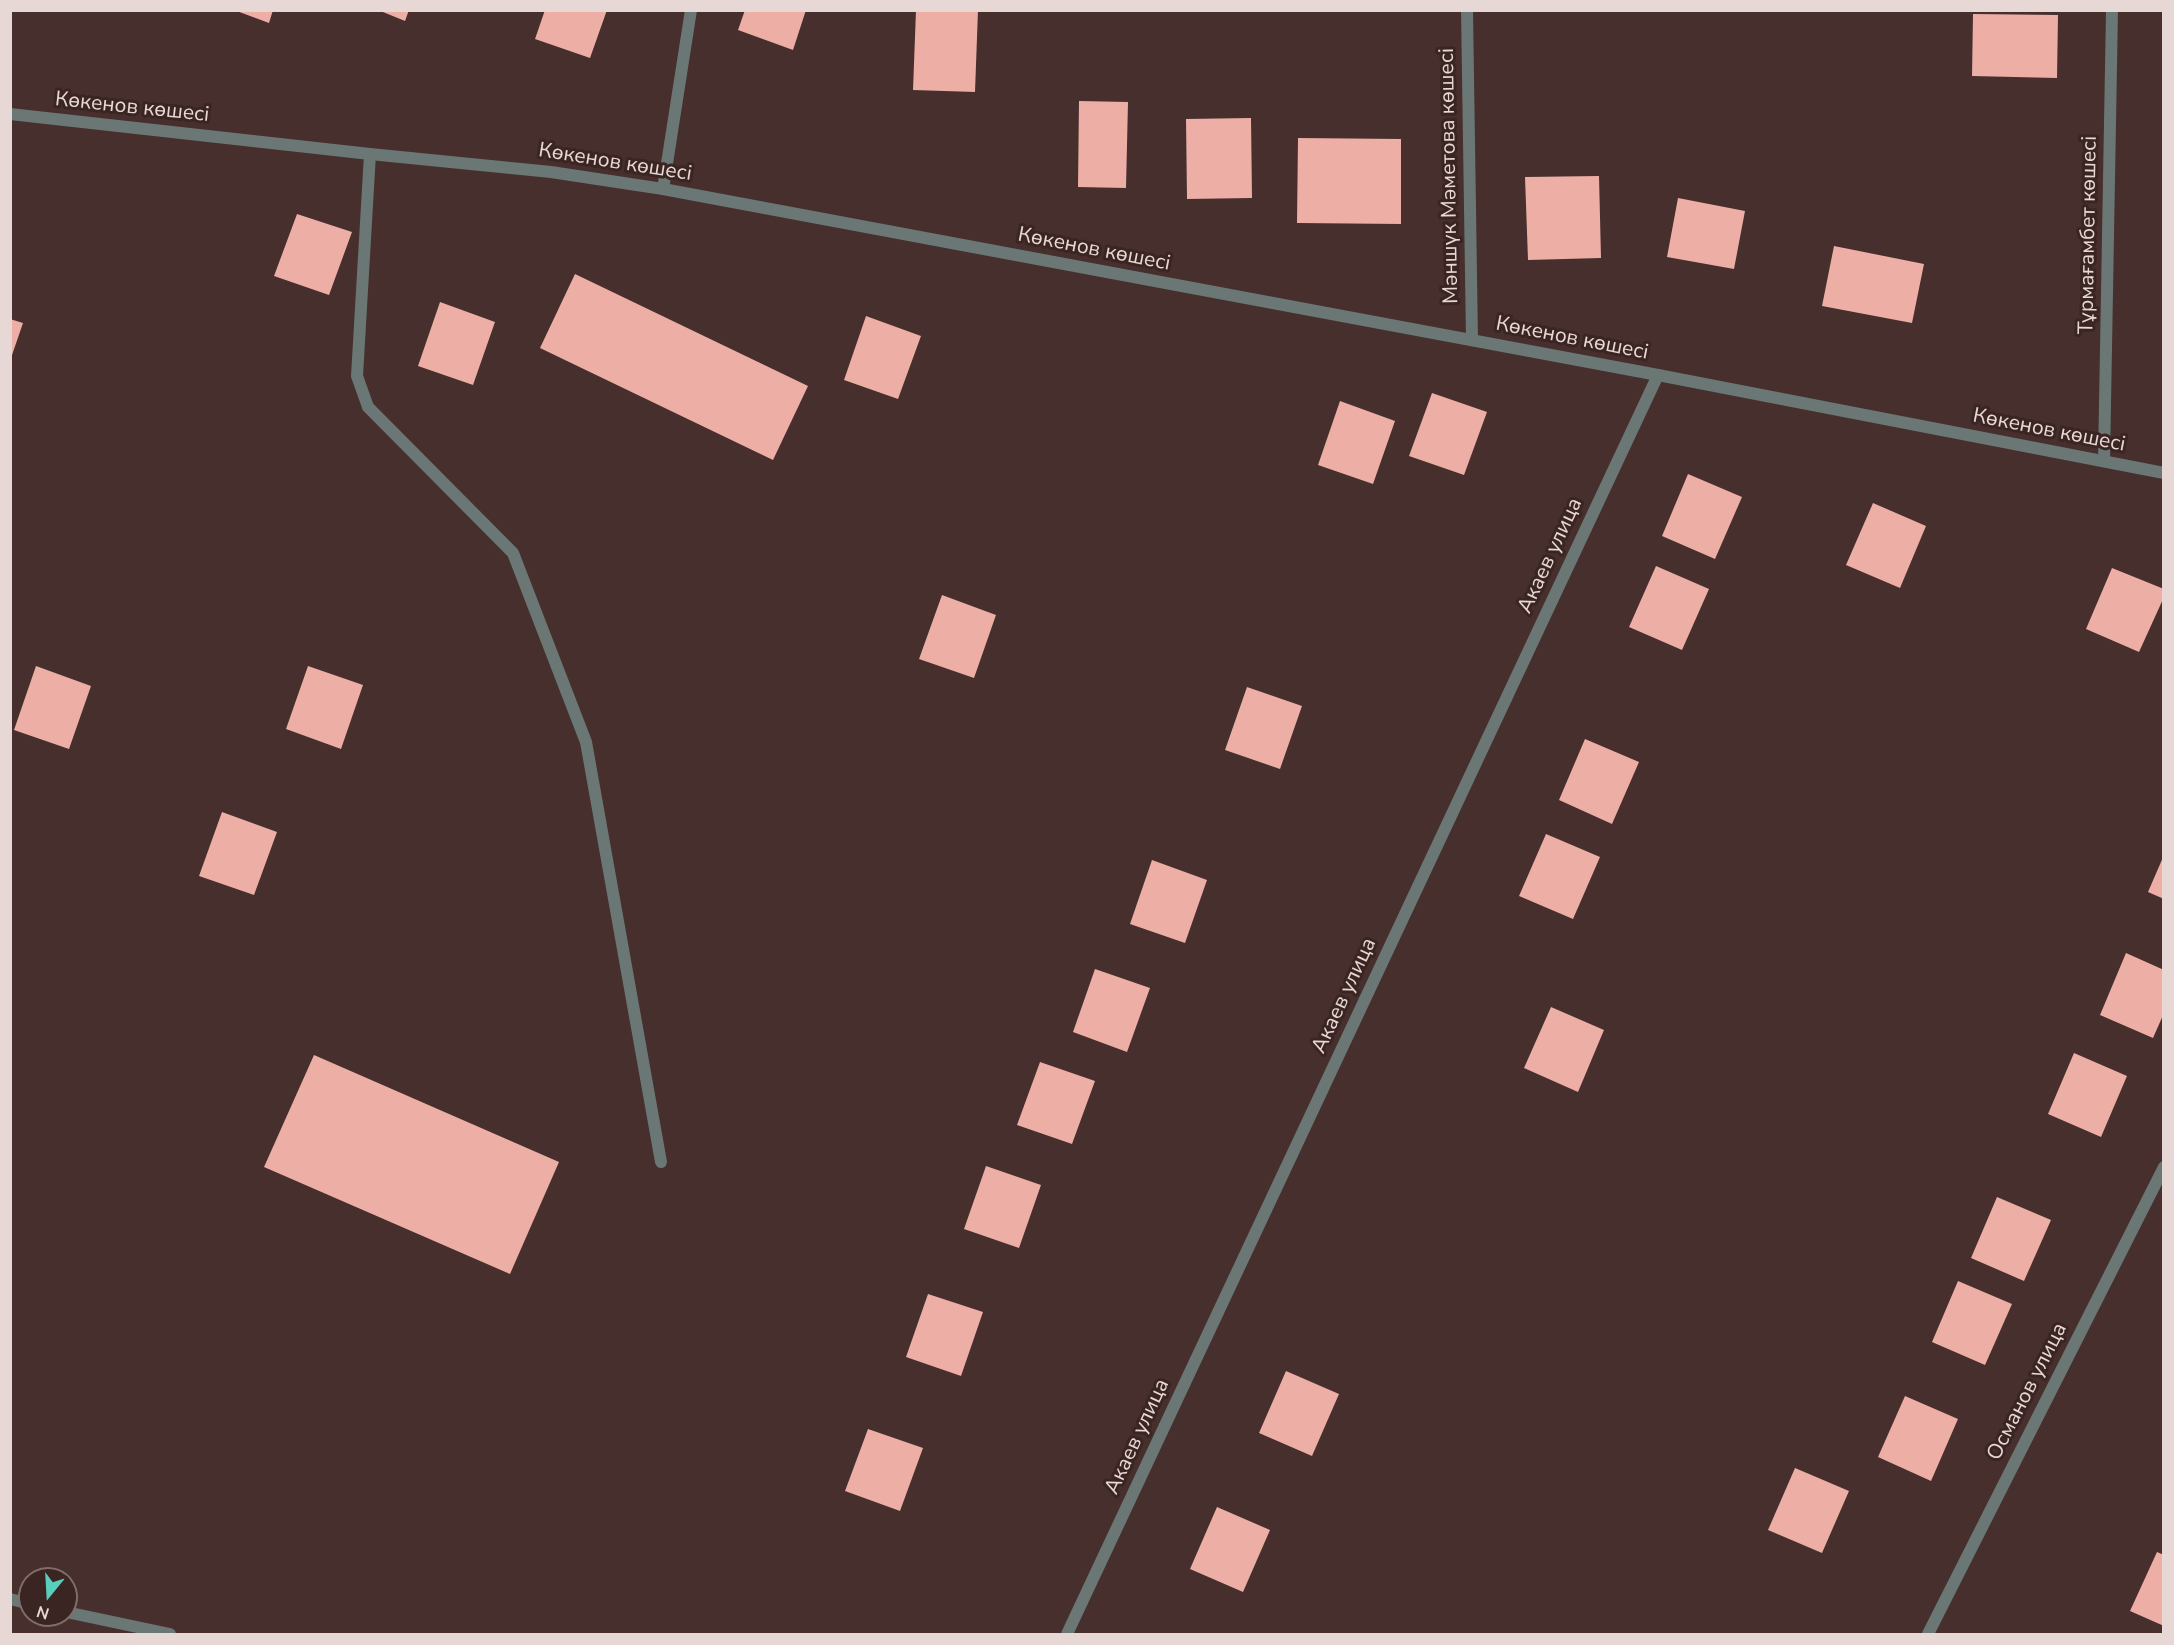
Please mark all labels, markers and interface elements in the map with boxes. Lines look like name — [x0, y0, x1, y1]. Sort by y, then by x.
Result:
street label: Мәншүк Мәметова көшесі — [1435, 48, 1465, 304]
street label: Көкенов көшесі — [54, 87, 210, 129]
street label: Тұрмағамбет көшесі — [2075, 136, 2103, 334]
street label: Көкенов көшесі — [537, 138, 693, 188]
street label: Көкенов көшесі — [1016, 223, 1172, 277]
street label: Көкенов көшесі — [1494, 312, 1650, 366]
street label: Көкенов көшесі — [1971, 404, 2127, 458]
street label: Акаев улица — [1513, 494, 1589, 618]
street label: Акаев улица — [1307, 934, 1383, 1058]
street label: Османов улица — [1983, 1319, 2073, 1465]
street label: Акаев улица — [1100, 1375, 1176, 1499]
north arrow — [18, 1567, 78, 1627]
text: N — [34, 1600, 52, 1625]

